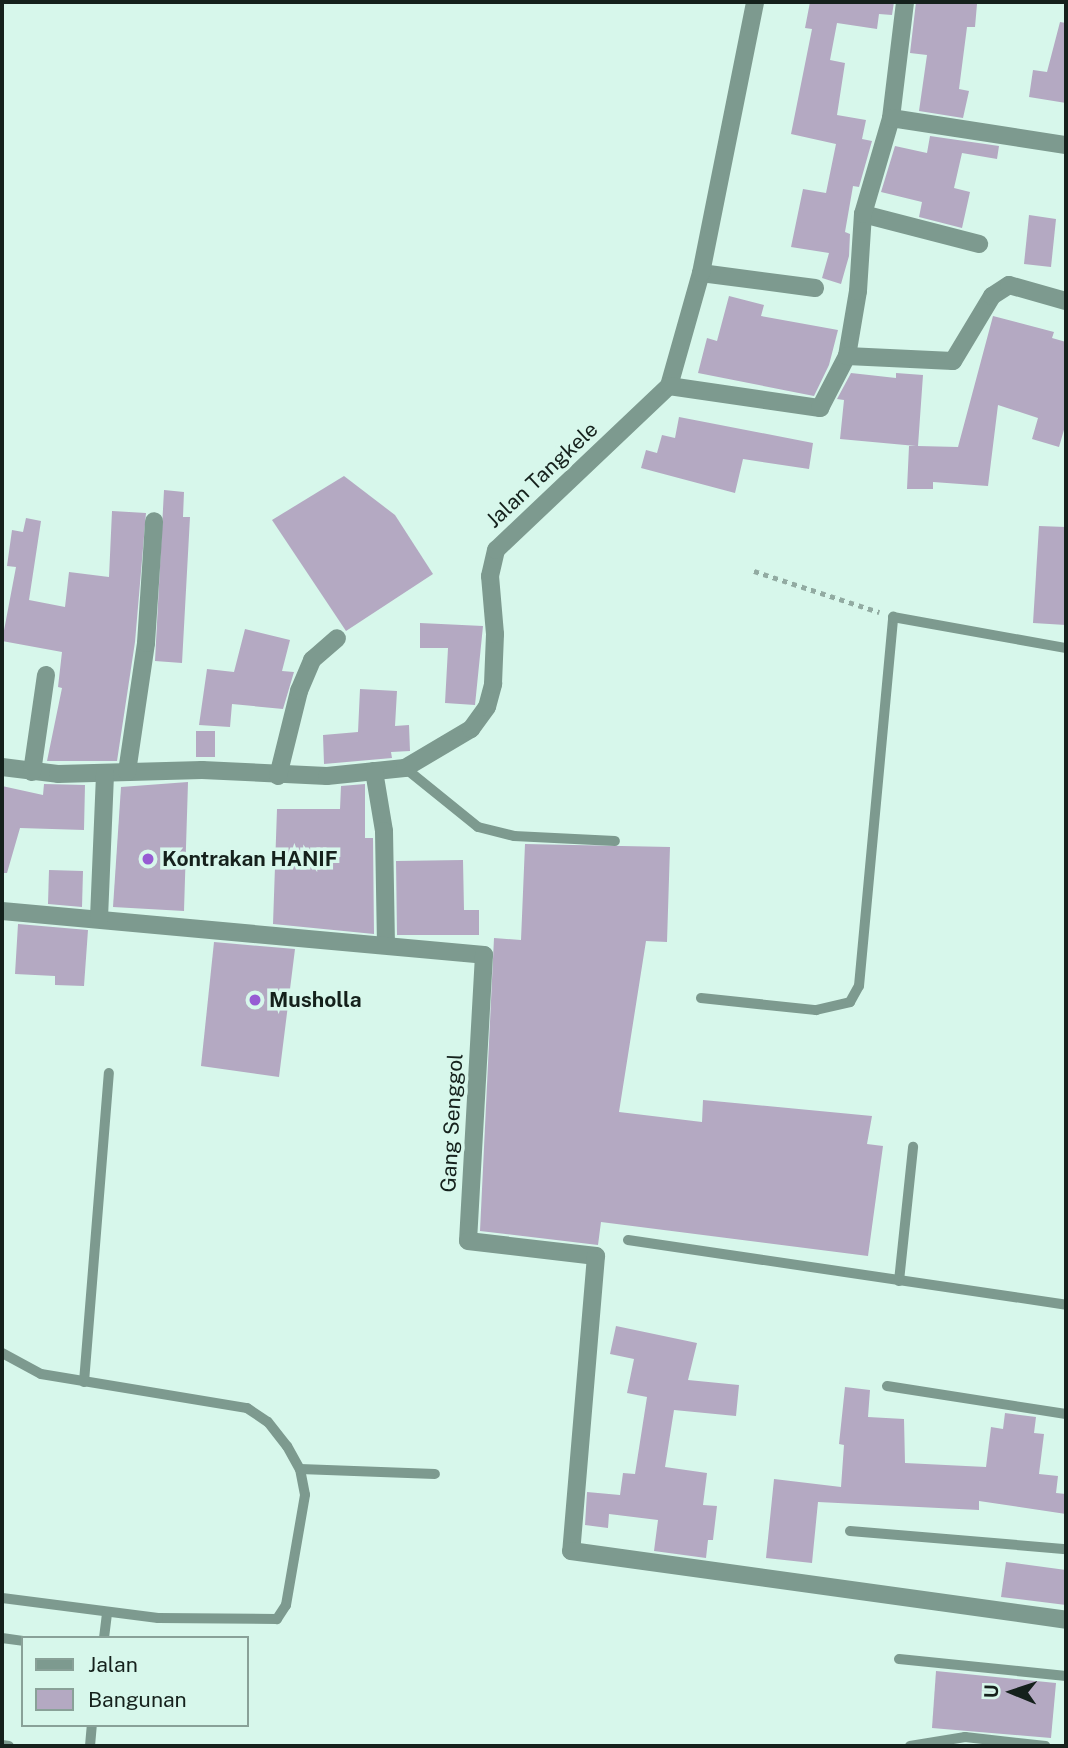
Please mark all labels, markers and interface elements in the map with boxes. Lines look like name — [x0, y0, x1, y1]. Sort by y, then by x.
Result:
street label: Jalan Tangkele — [481, 417, 603, 533]
place label: Kontrakan HANIF — [162, 846, 338, 872]
marker: Kontrakan HANIF — [140, 851, 156, 867]
place label: Musholla — [269, 987, 362, 1013]
marker: Musholla — [247, 992, 263, 1008]
street label: Gang Senggol — [436, 1053, 468, 1193]
legend — [21, 1636, 248, 1727]
text: Jalan — [88, 1652, 138, 1677]
north arrow — [977, 1657, 1047, 1727]
text: U — [980, 1684, 1002, 1699]
text: Bangunan — [88, 1687, 187, 1712]

